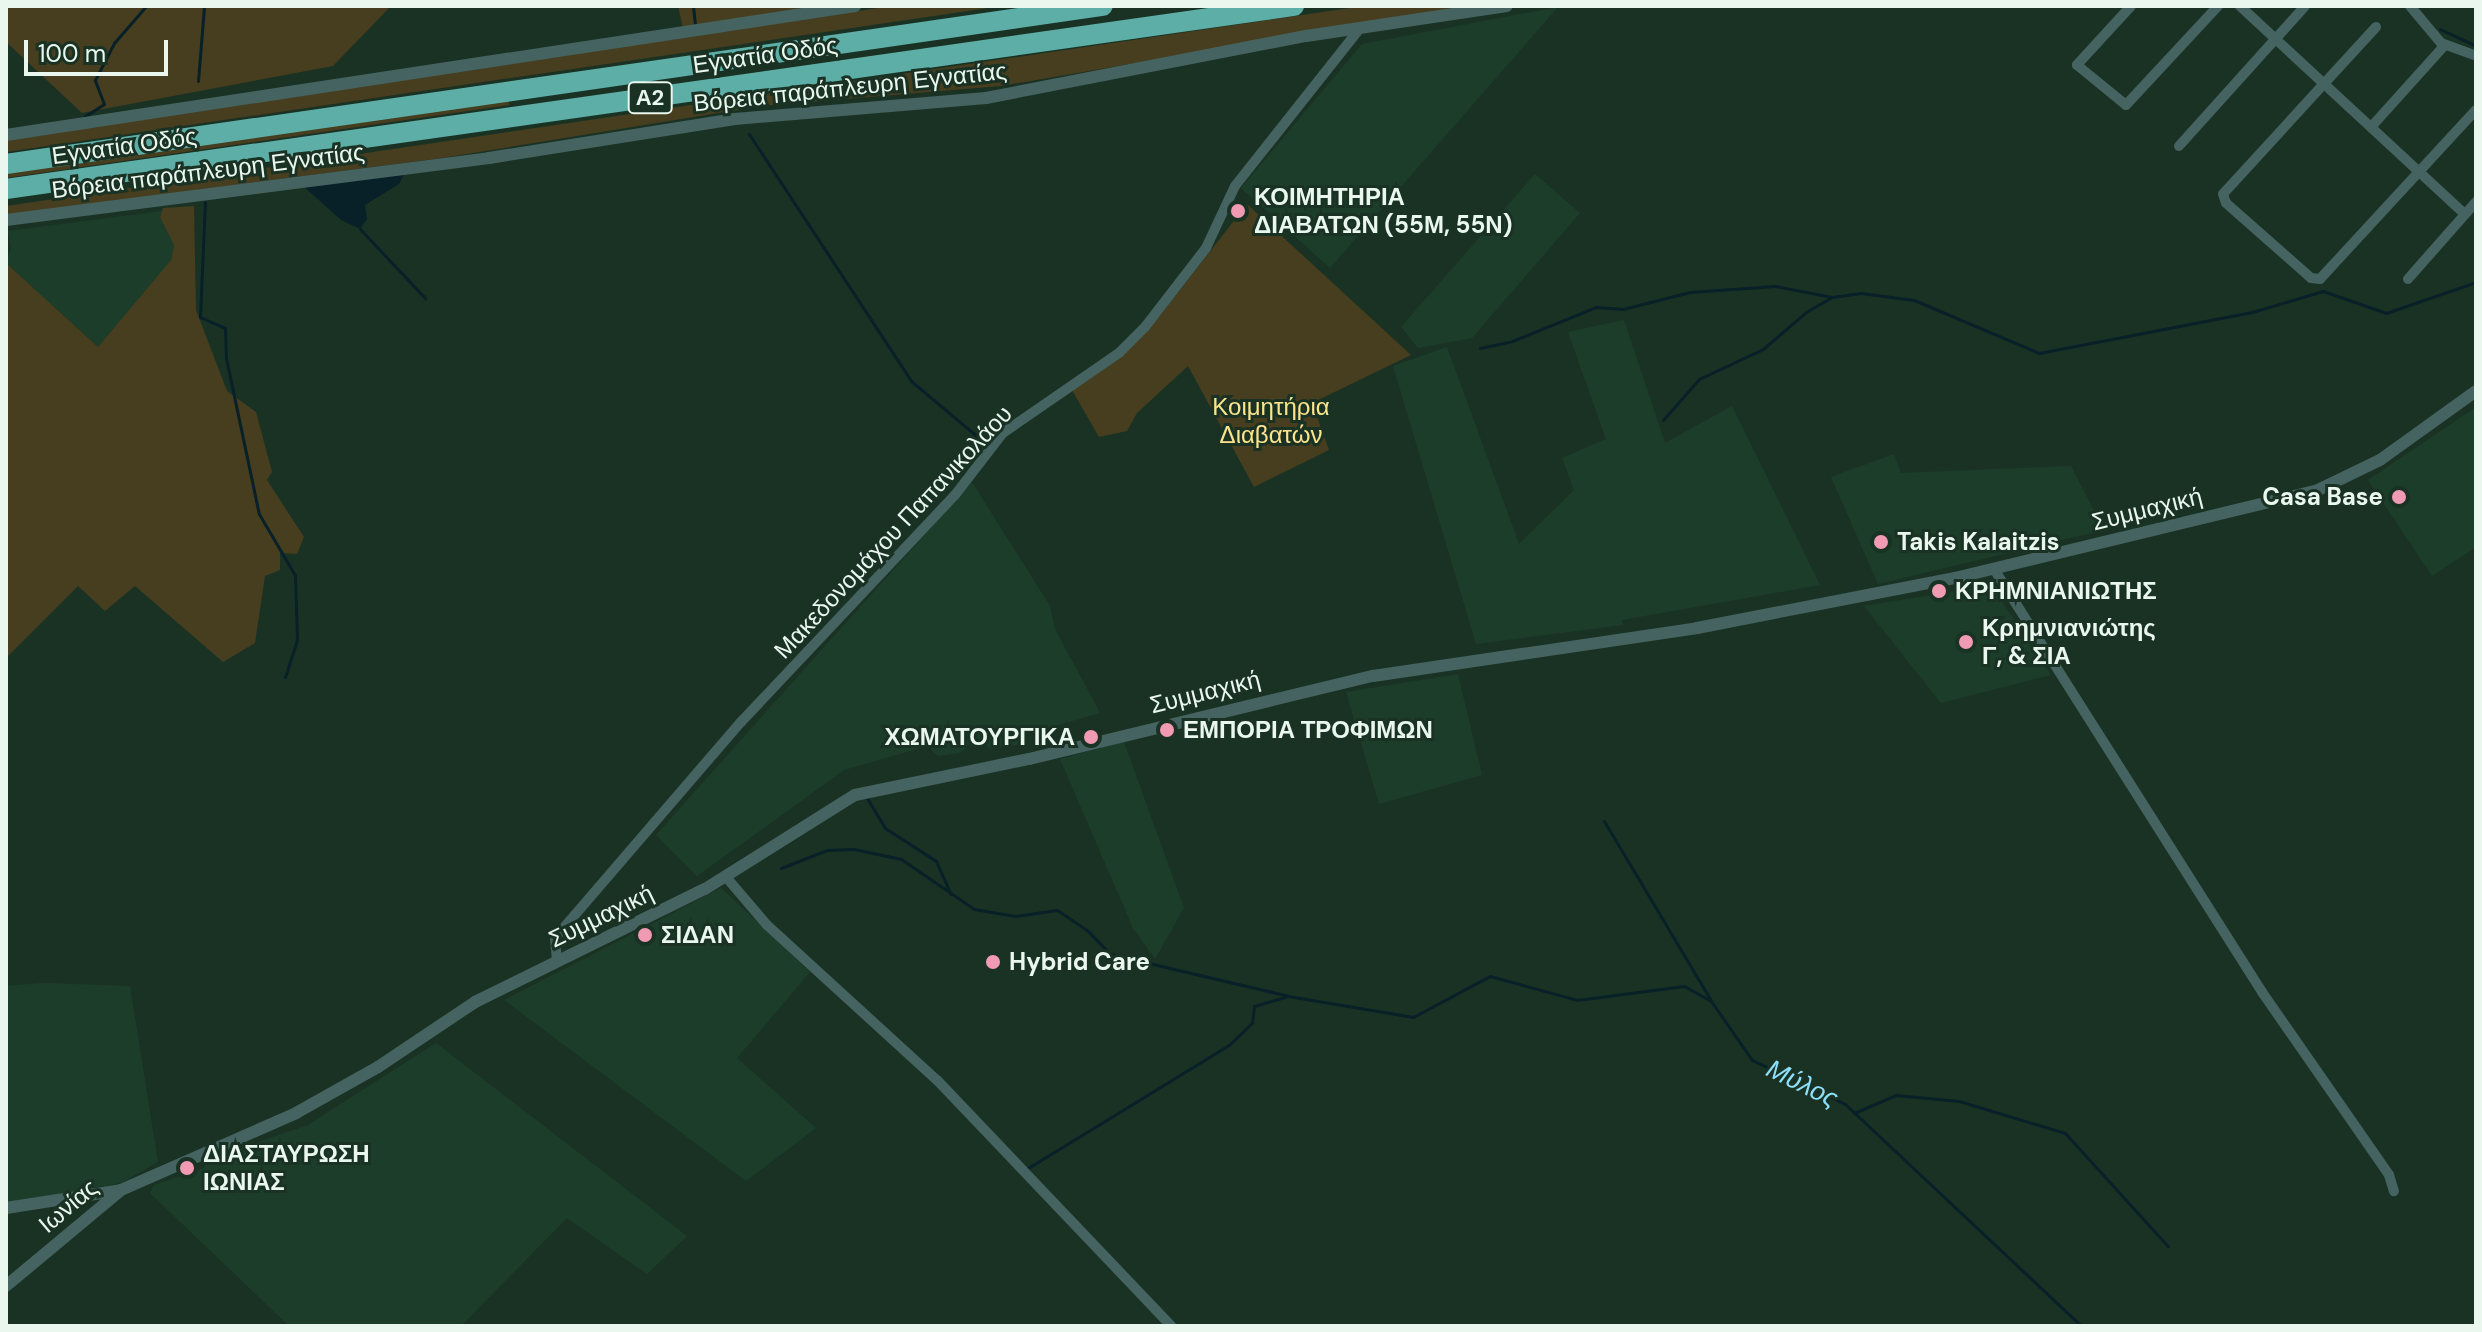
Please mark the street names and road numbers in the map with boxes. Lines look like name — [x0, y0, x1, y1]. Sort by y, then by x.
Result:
street label: Εγνατία Οδός — [691, 31, 839, 79]
street label: Βόρεια παράπλευρη Εγνατίας — [692, 56, 1008, 118]
road number: Α2 — [626, 80, 674, 116]
street label: Εγνατία Οδός — [50, 122, 198, 170]
street label: Βόρεια παράπλευρη Εγνατίας — [50, 138, 366, 204]
street label: Μακεδονομάχου Παπανικολάου — [768, 399, 1018, 665]
street label: Συμμαχική — [2089, 481, 2205, 537]
street label: Συμμαχική — [1147, 664, 1263, 720]
street label: Συμμαχική — [544, 878, 658, 954]
street label: Ιωνίας — [33, 1173, 103, 1239]

